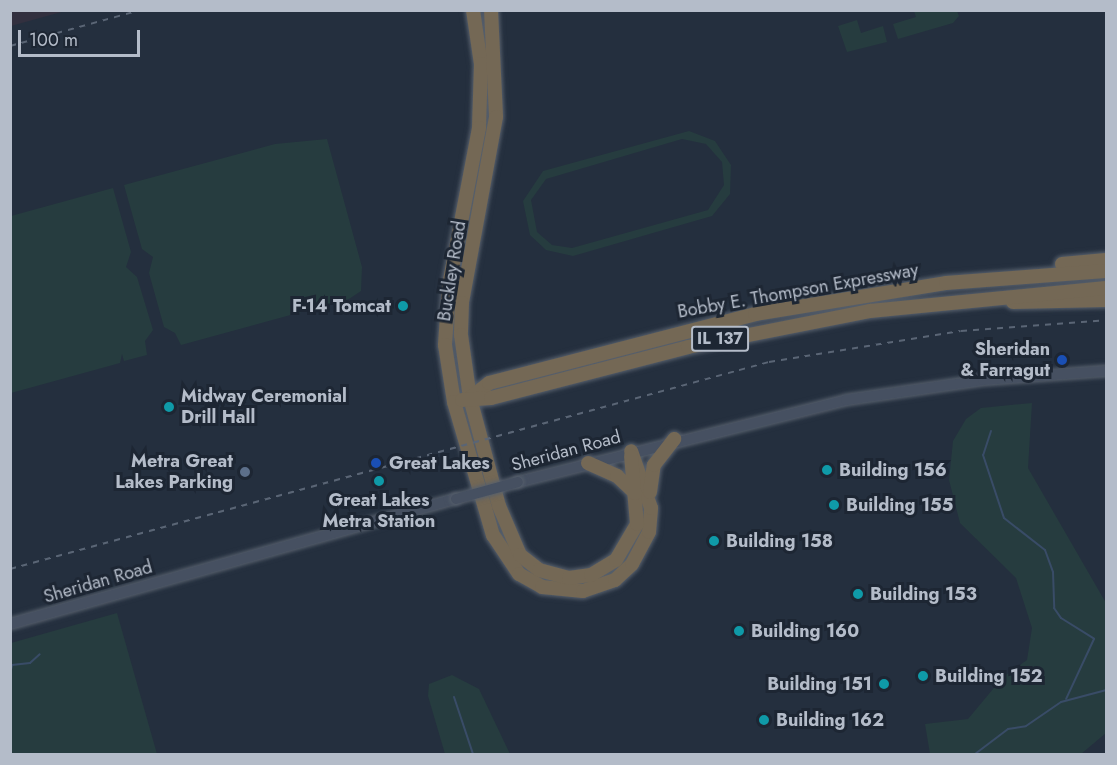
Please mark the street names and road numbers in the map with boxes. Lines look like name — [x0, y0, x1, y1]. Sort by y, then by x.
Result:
street label: Buckley Road — [433, 219, 471, 323]
street label: Bobby E. Thompson Expressway — [676, 259, 920, 323]
road number: IL 137 — [690, 326, 750, 352]
street label: Sheridan Road — [509, 426, 623, 476]
street label: Sheridan Road — [41, 556, 155, 608]

